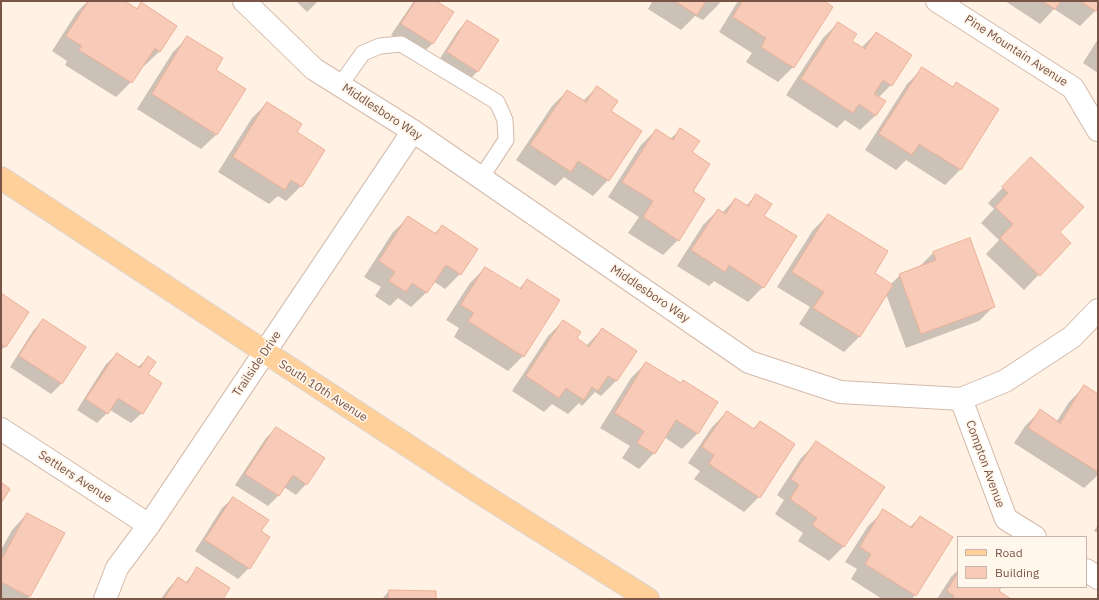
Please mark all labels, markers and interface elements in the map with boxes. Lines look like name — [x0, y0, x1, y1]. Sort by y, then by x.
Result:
street label: Pine Mountain Avenue — [962, 12, 1070, 90]
street label: Middlesboro Way — [339, 81, 425, 143]
street label: Middlesboro Way — [607, 262, 693, 326]
street label: Trailside Drive — [230, 328, 284, 400]
street label: South 10th Avenue — [276, 357, 370, 425]
street label: Compton Avenue — [962, 418, 1008, 510]
street label: Settlers Avenue — [35, 448, 115, 506]
legend — [957, 536, 1087, 588]
text: Road — [995, 545, 1023, 560]
text: Building — [995, 565, 1039, 580]

